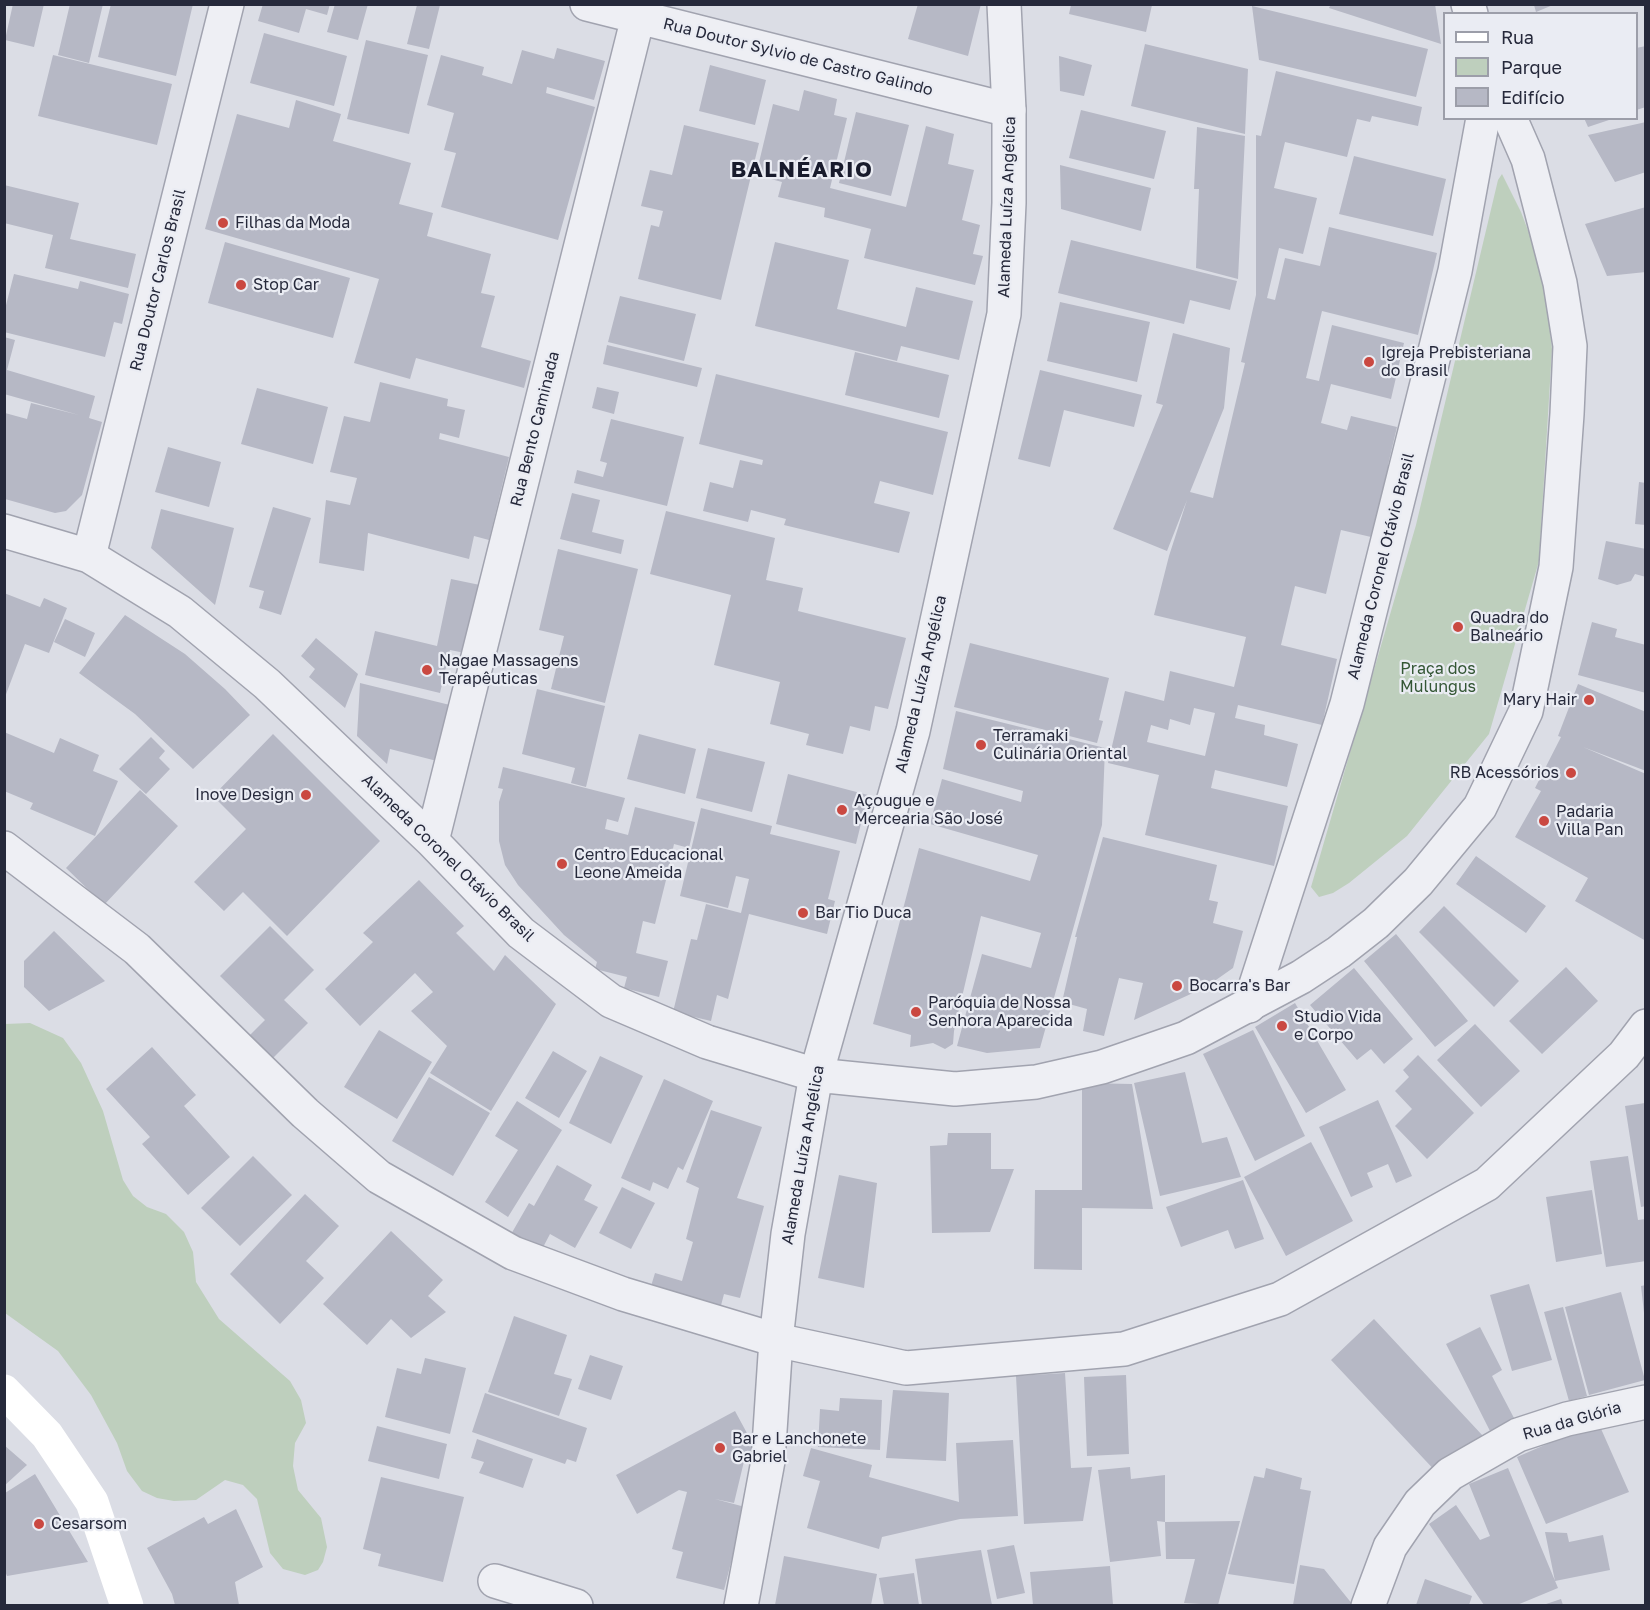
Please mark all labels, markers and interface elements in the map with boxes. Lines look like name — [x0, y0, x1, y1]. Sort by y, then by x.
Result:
legend — [1443, 12, 1638, 120]
street label: Rua Doutor Sylvio de Castro Galindo — [661, 14, 935, 100]
text: Rua — [1501, 26, 1534, 48]
text: Parque — [1501, 56, 1562, 78]
text: Edifício — [1501, 86, 1565, 108]
street label: Alameda Luíza Angélica — [994, 116, 1020, 298]
district label: BALNÉARIO — [731, 157, 873, 183]
street label: Rua Doutor Carlos Brasil — [126, 187, 190, 373]
place label: Filhas da Moda — [235, 213, 350, 233]
marker: Filhas da Moda — [216, 216, 230, 230]
place label: Stop Car — [253, 275, 319, 295]
marker: Stop Car — [234, 278, 248, 292]
place label: Igreja Prebisteriana do Brasil — [1381, 343, 1531, 381]
street label: Rua Bento Caminada — [506, 349, 564, 509]
marker: Igreja Prebisteriana do Brasil — [1362, 355, 1376, 369]
street label: Alameda Coronel Otávio Brasil — [1344, 451, 1418, 681]
street label: Alameda Luíza Angélica — [891, 593, 951, 775]
place label: Quadra do Balneário — [1470, 608, 1549, 646]
marker: Quadra do Balneário — [1451, 620, 1465, 634]
place label: Nagae Massagens Terapêuticas — [439, 651, 579, 689]
park label: Praça dos Mulungus — [1400, 659, 1476, 697]
marker: Nagae Massagens Terapêuticas — [420, 663, 434, 677]
place label: Mary Hair — [1503, 690, 1577, 710]
marker: Mary Hair — [1582, 693, 1596, 707]
place label: Terramaki Culinária Oriental — [993, 726, 1127, 764]
marker: Terramaki Culinária Oriental — [974, 738, 988, 752]
place label: RB Acessórios — [1450, 763, 1559, 783]
marker: RB Acessórios — [1564, 766, 1578, 780]
street label: Alameda Coronel Otávio Brasil — [358, 770, 538, 946]
place label: Inove Design — [195, 785, 294, 805]
marker: Inove Design — [299, 788, 313, 802]
place label: Açougue e Mercearia São José — [854, 791, 1003, 829]
place label: Padaria Villa Pan — [1556, 802, 1623, 840]
marker: Açougue e Mercearia São José — [835, 803, 849, 817]
marker: Padaria Villa Pan — [1537, 814, 1551, 828]
place label: Centro Educacional Leone Ameida — [574, 845, 723, 883]
marker: Centro Educacional Leone Ameida — [555, 857, 569, 871]
place label: Bar Tio Duca — [815, 903, 911, 923]
marker: Bar Tio Duca — [796, 906, 810, 920]
place label: Bocarra's Bar — [1189, 976, 1290, 996]
marker: Bocarra's Bar — [1170, 979, 1184, 993]
place label: Paróquia de Nossa Senhora Aparecida — [928, 993, 1073, 1031]
marker: Paróquia de Nossa Senhora Aparecida — [909, 1005, 923, 1019]
place label: Studio Vida e Corpo — [1294, 1007, 1382, 1045]
marker: Studio Vida e Corpo — [1275, 1019, 1289, 1033]
street label: Alameda Luíza Angélica — [778, 1064, 828, 1246]
street label: Rua da Glória — [1521, 1398, 1623, 1444]
place label: Bar e Lanchonete Gabriel — [732, 1429, 866, 1467]
marker: Bar e Lanchonete Gabriel — [713, 1441, 727, 1455]
place label: Cesarsom — [51, 1514, 127, 1534]
marker: Cesarsom — [32, 1517, 46, 1531]

